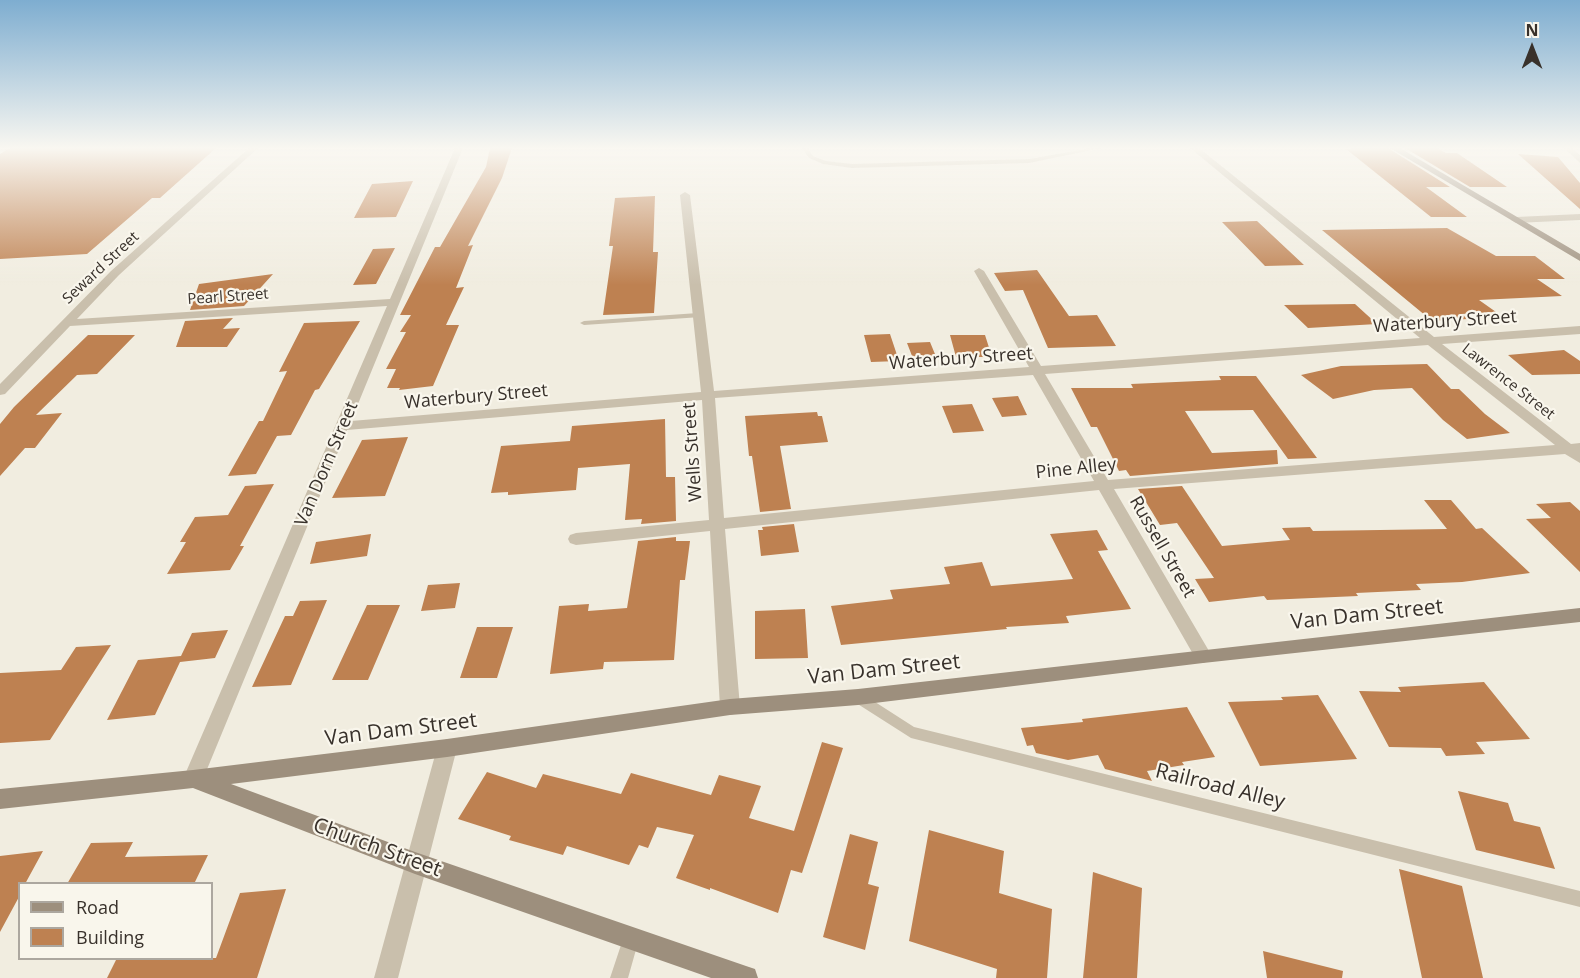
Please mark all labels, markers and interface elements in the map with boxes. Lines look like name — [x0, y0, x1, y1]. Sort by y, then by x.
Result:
north arrow — [1502, 18, 1562, 78]
text: N — [1525, 19, 1539, 41]
street label: Seward Street — [59, 228, 143, 308]
street label: Pearl Street — [187, 285, 269, 309]
street label: Waterbury Street — [1372, 306, 1518, 338]
street label: Lawrence Street — [1458, 340, 1558, 424]
street label: Waterbury Street — [888, 343, 1034, 375]
street label: Waterbury Street — [403, 380, 549, 414]
street label: Van Dorn Street — [291, 398, 363, 530]
street label: Wells Street — [679, 402, 707, 502]
street label: Pine Alley — [1035, 454, 1117, 484]
street label: Russell Street — [1124, 492, 1200, 602]
street label: Van Dam Street — [1290, 594, 1444, 636]
street label: Van Dam Street — [807, 649, 961, 691]
street label: Van Dam Street — [324, 708, 478, 752]
street label: Railroad Alley — [1153, 759, 1287, 815]
street label: Church Street — [309, 813, 445, 883]
legend — [18, 882, 213, 960]
text: Road — [76, 895, 119, 919]
text: Building — [76, 925, 144, 949]

